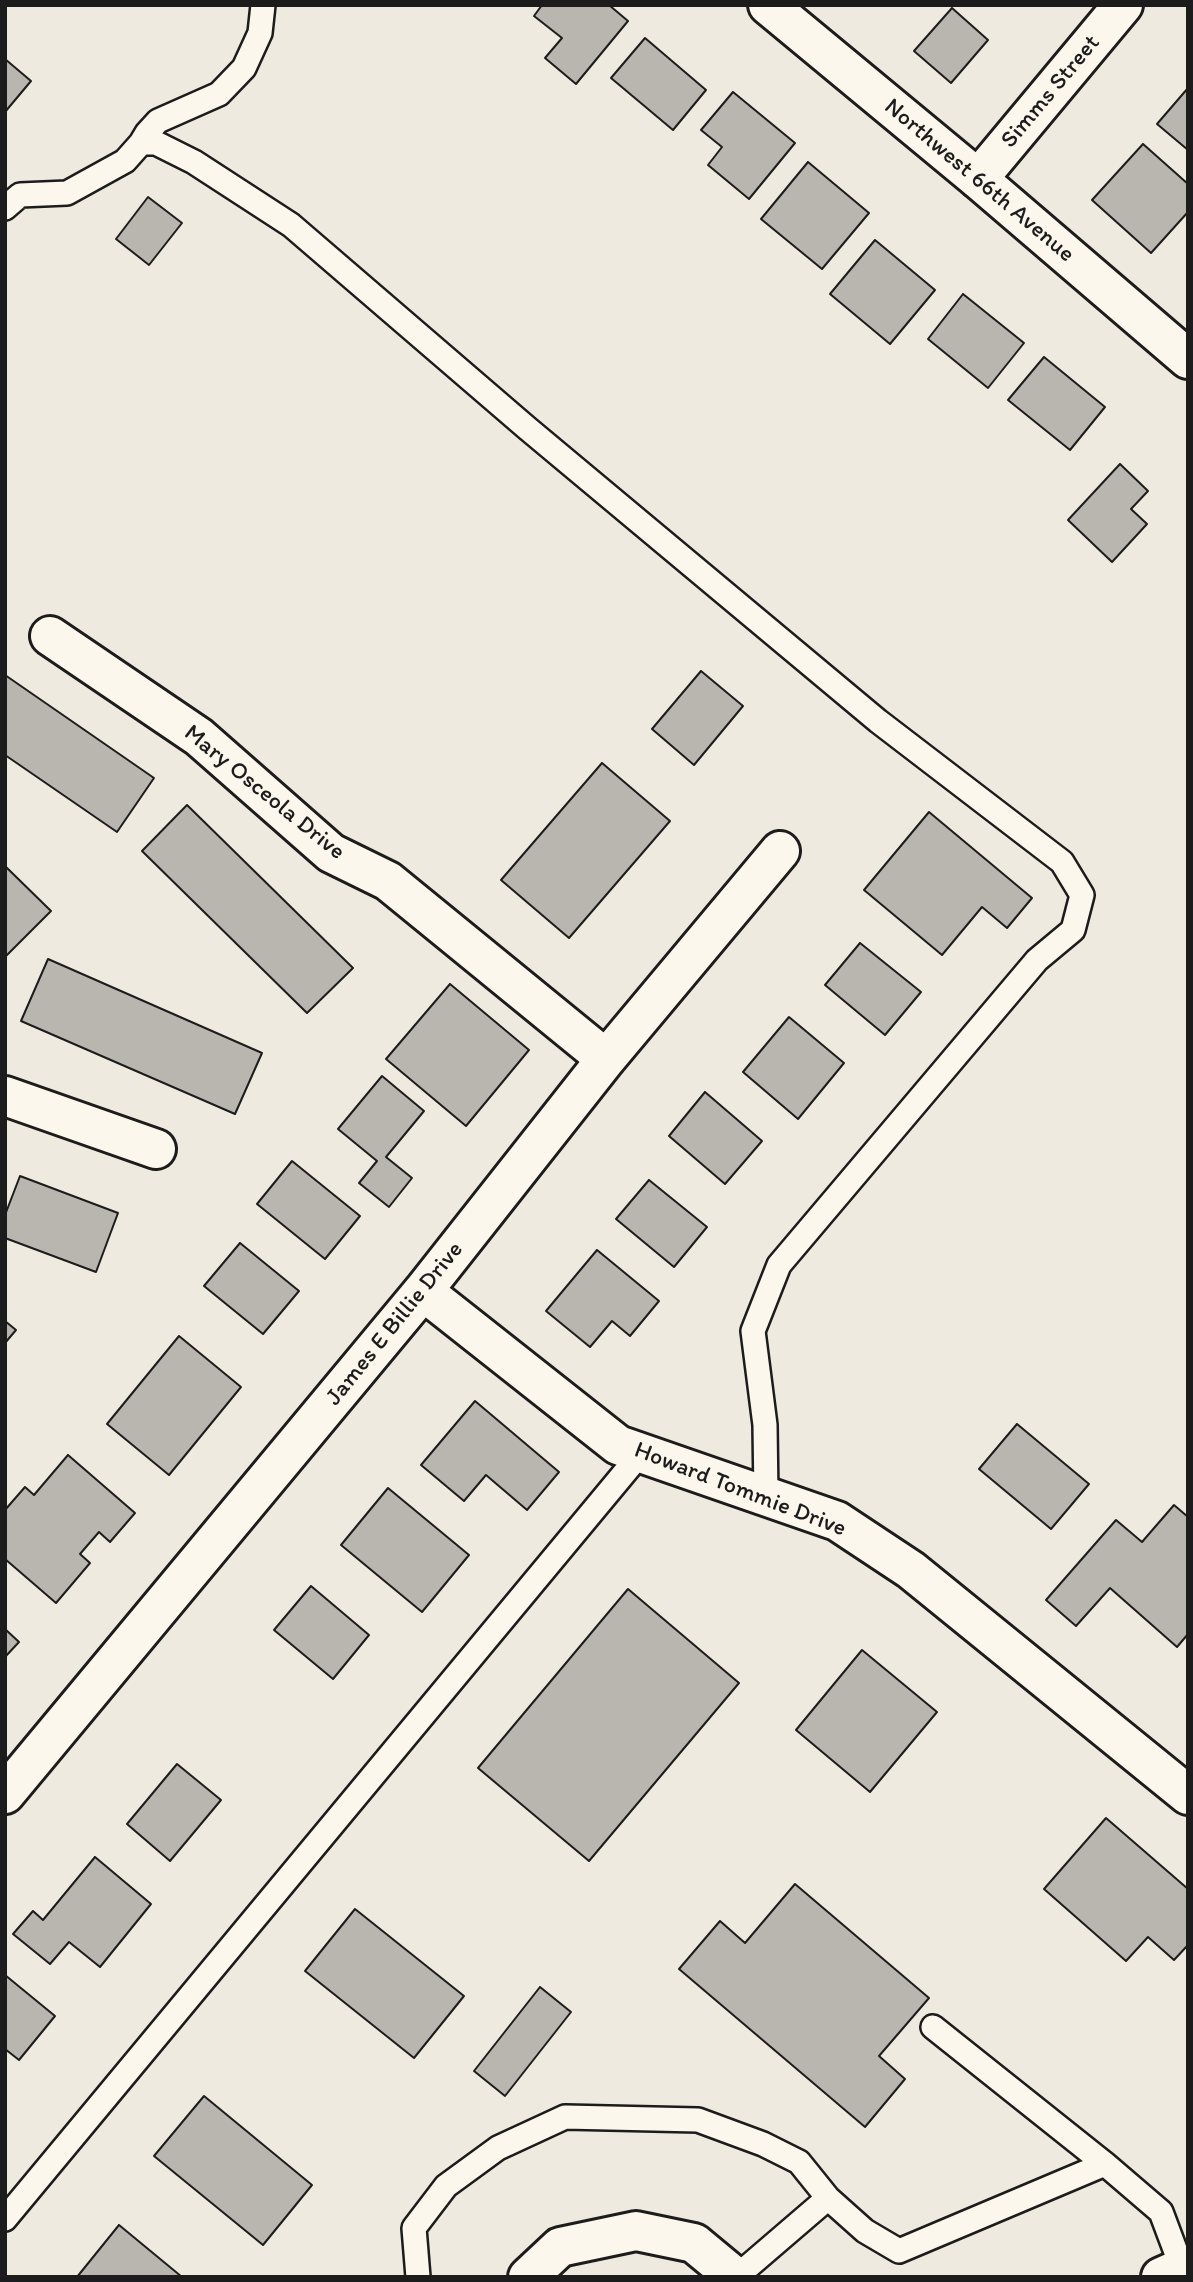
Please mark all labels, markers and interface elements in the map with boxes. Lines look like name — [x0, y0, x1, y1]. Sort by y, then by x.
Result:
street label: Simms Street — [995, 30, 1107, 154]
street label: Northwest 66th Avenue — [878, 93, 1080, 269]
street label: Mary Osceola Drive — [178, 719, 350, 867]
street label: James E Billie Drive — [320, 1236, 470, 1412]
street label: Howard Tommie Drive — [630, 1436, 850, 1544]

